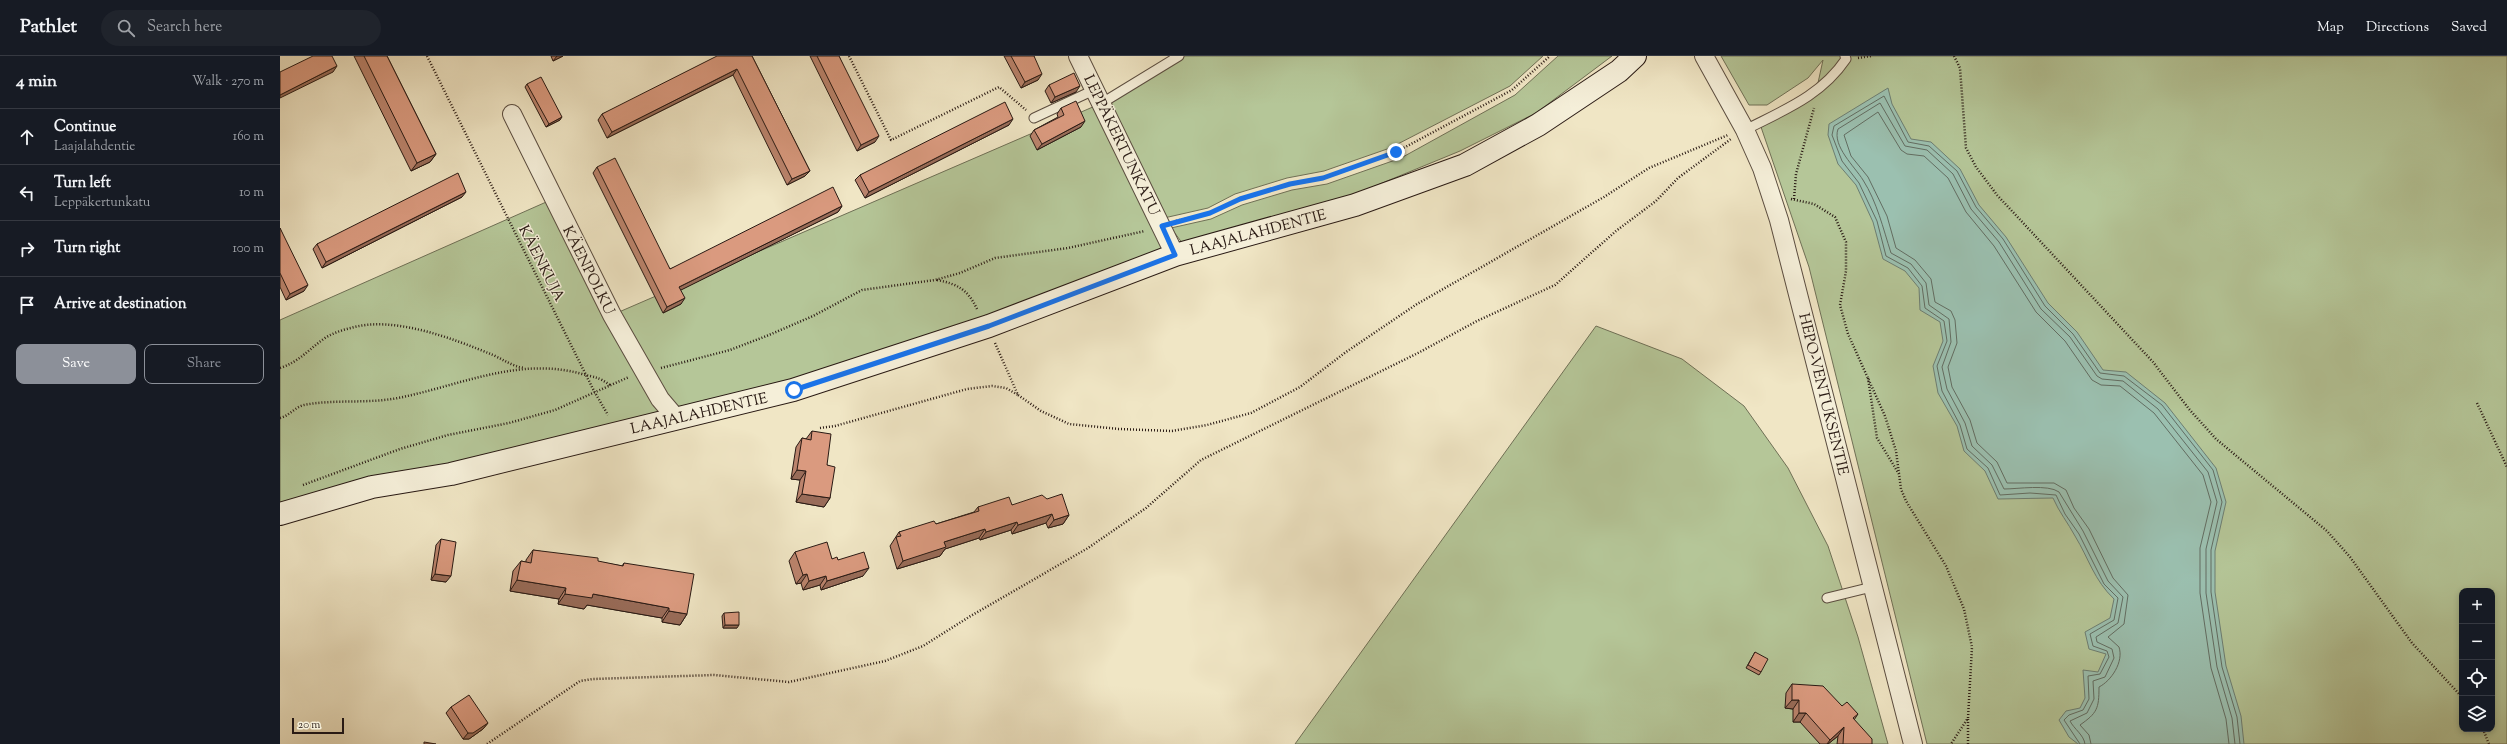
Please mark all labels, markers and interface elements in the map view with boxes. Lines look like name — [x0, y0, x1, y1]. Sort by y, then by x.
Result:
search box — [101, 10, 381, 46]
text: Pathlet — [20, 14, 77, 41]
icon: search — [115, 17, 137, 39]
text: Search here — [147, 17, 222, 38]
text: Map — [2317, 18, 2344, 38]
text: Directions — [2366, 18, 2429, 38]
text: Saved — [2451, 18, 2487, 38]
text: 4 min — [16, 70, 57, 94]
street label: LEPPÄKERTUNKATU — [1077, 71, 1165, 220]
text: Walk · 270 m — [192, 73, 264, 91]
text: Continue — [54, 117, 116, 138]
icon: ahead — [16, 126, 38, 148]
text: 160 m — [233, 128, 264, 146]
text: Laajalahdentie — [54, 138, 135, 156]
route end — [1387, 143, 1405, 161]
text: Turn left — [54, 173, 111, 194]
icon: left — [16, 182, 38, 204]
text: 10 m — [239, 184, 264, 202]
text: Leppäkertunkatu — [54, 194, 150, 212]
street label: LAAJALAHDENTIE — [1188, 205, 1329, 262]
street label: KÄENKUJA — [512, 221, 570, 306]
street label: KÄENPOLKU — [556, 222, 620, 319]
icon: right — [16, 238, 38, 260]
text: Turn right — [54, 238, 120, 259]
text: 100 m — [232, 240, 264, 258]
icon: arrive — [16, 294, 38, 316]
text: Arrive at destination — [54, 294, 187, 315]
street label: HEPO-VENTUKSENTIE — [1792, 311, 1853, 478]
button: Save — [16, 344, 136, 384]
button: Share — [144, 344, 264, 384]
route start — [785, 381, 803, 399]
street label: LAAJALAHDENTIE — [629, 388, 770, 440]
map controls — [2459, 588, 2495, 732]
button: + — [2459, 588, 2495, 624]
button: − — [2459, 624, 2495, 660]
button: locate — [2459, 660, 2495, 696]
button: layers — [2459, 696, 2495, 732]
scale bar — [292, 716, 344, 735]
text: 20 m — [298, 717, 320, 733]

